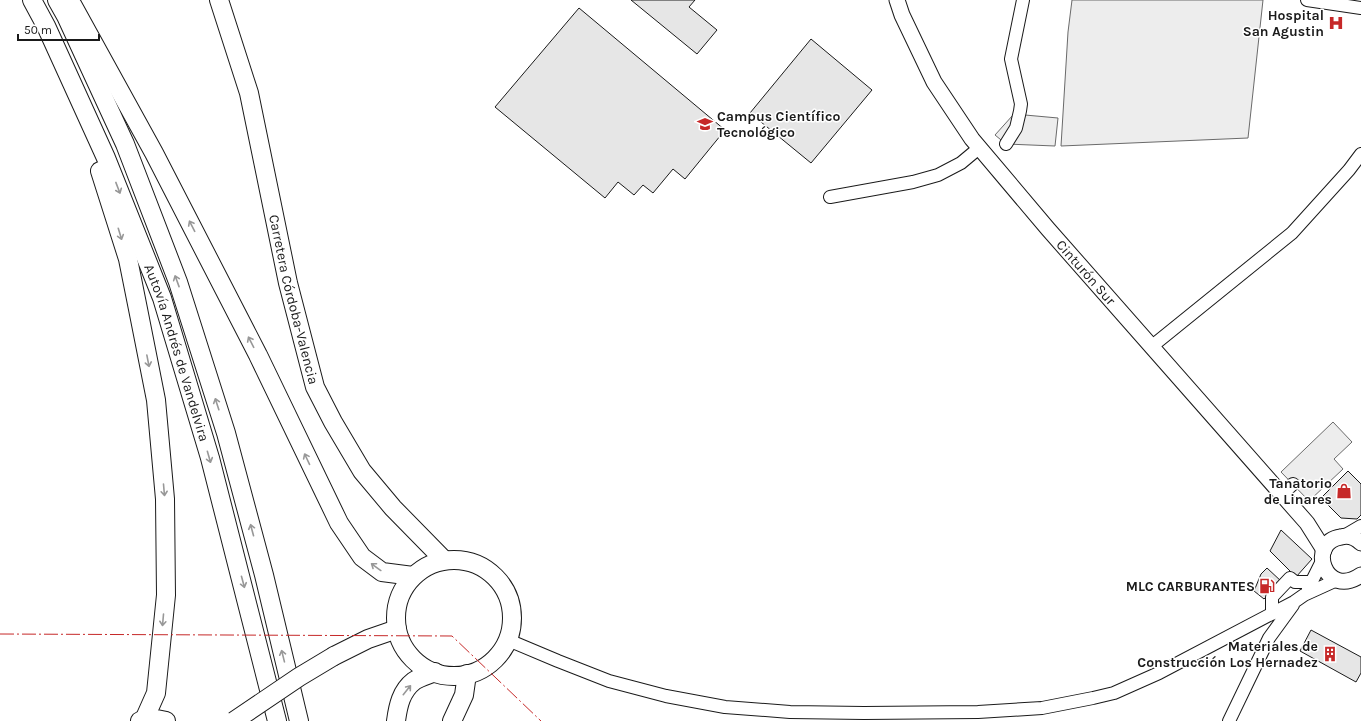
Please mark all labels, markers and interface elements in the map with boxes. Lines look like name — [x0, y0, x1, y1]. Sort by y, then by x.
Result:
place label: Hospital San Agustin — [1243, 7, 1324, 40]
hospital icon: Hospital San Agustin — [1327, 14, 1345, 32]
scale bar — [18, 16, 99, 42]
text: 50 m — [24, 23, 52, 37]
place label: Campus Científico Tecnológico — [717, 108, 840, 141]
school or university icon: Campus Científico Tecnológico — [696, 115, 714, 133]
one-way arrow — [115, 181, 123, 193]
street label: Carretera Córdoba-Valencia — [265, 213, 322, 386]
one-way arrow — [188, 220, 195, 232]
one-way arrow — [117, 228, 124, 241]
street label: Cinturón Sur — [1052, 236, 1120, 309]
street label: Autovía Andrés de Vandelvira — [140, 262, 213, 444]
one-way arrow — [173, 275, 181, 287]
one-way arrow — [247, 336, 254, 348]
one-way arrow — [145, 354, 153, 367]
one-way arrow — [213, 399, 221, 411]
one-way arrow — [206, 450, 213, 463]
one-way arrow — [303, 453, 310, 465]
place label: Tanatorio de Linares — [1264, 475, 1332, 508]
shop icon: Tanatorio de Linares — [1335, 482, 1353, 500]
one-way arrow — [160, 483, 167, 496]
one-way arrow — [248, 523, 255, 536]
one-way arrow — [371, 563, 382, 571]
one-way arrow — [239, 576, 247, 589]
fuel station icon: MLC CARBURANTES — [1258, 577, 1276, 595]
place label: MLC CARBURANTES — [1126, 578, 1255, 595]
one-way arrow — [160, 613, 167, 626]
place label: Materiales de Construcción Los Hernadez — [1137, 638, 1318, 671]
building icon: Materiales de Construcción Los Hernadez — [1321, 645, 1339, 663]
one-way arrow — [279, 650, 287, 663]
one-way arrow — [402, 684, 411, 695]

